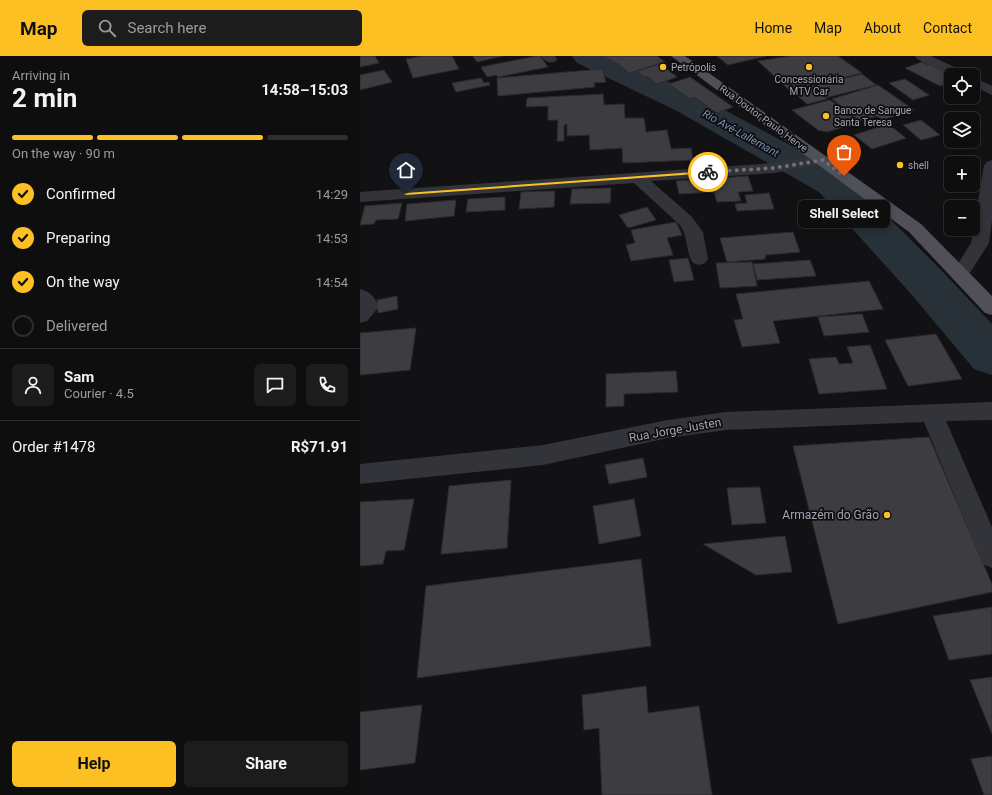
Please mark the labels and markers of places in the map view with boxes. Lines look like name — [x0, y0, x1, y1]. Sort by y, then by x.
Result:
marker: Petrópolis — [658, 62, 668, 72]
place label: Petrópolis — [671, 62, 716, 73]
marker: Concessionária MTV Car — [804, 62, 814, 72]
place label: Concessionária MTV Car — [775, 74, 843, 97]
place label: Banco de Sangue Santa Teresa — [834, 105, 911, 128]
marker: Banco de Sangue Santa Teresa — [821, 111, 831, 121]
pin — [827, 135, 861, 176]
pin — [389, 153, 423, 194]
marker: shell — [895, 160, 905, 170]
place label: shell — [908, 160, 929, 171]
callout: Shell Select — [798, 200, 890, 228]
place label: Armazém do Grão — [782, 508, 879, 522]
marker: Armazém do Grão — [882, 510, 892, 520]

